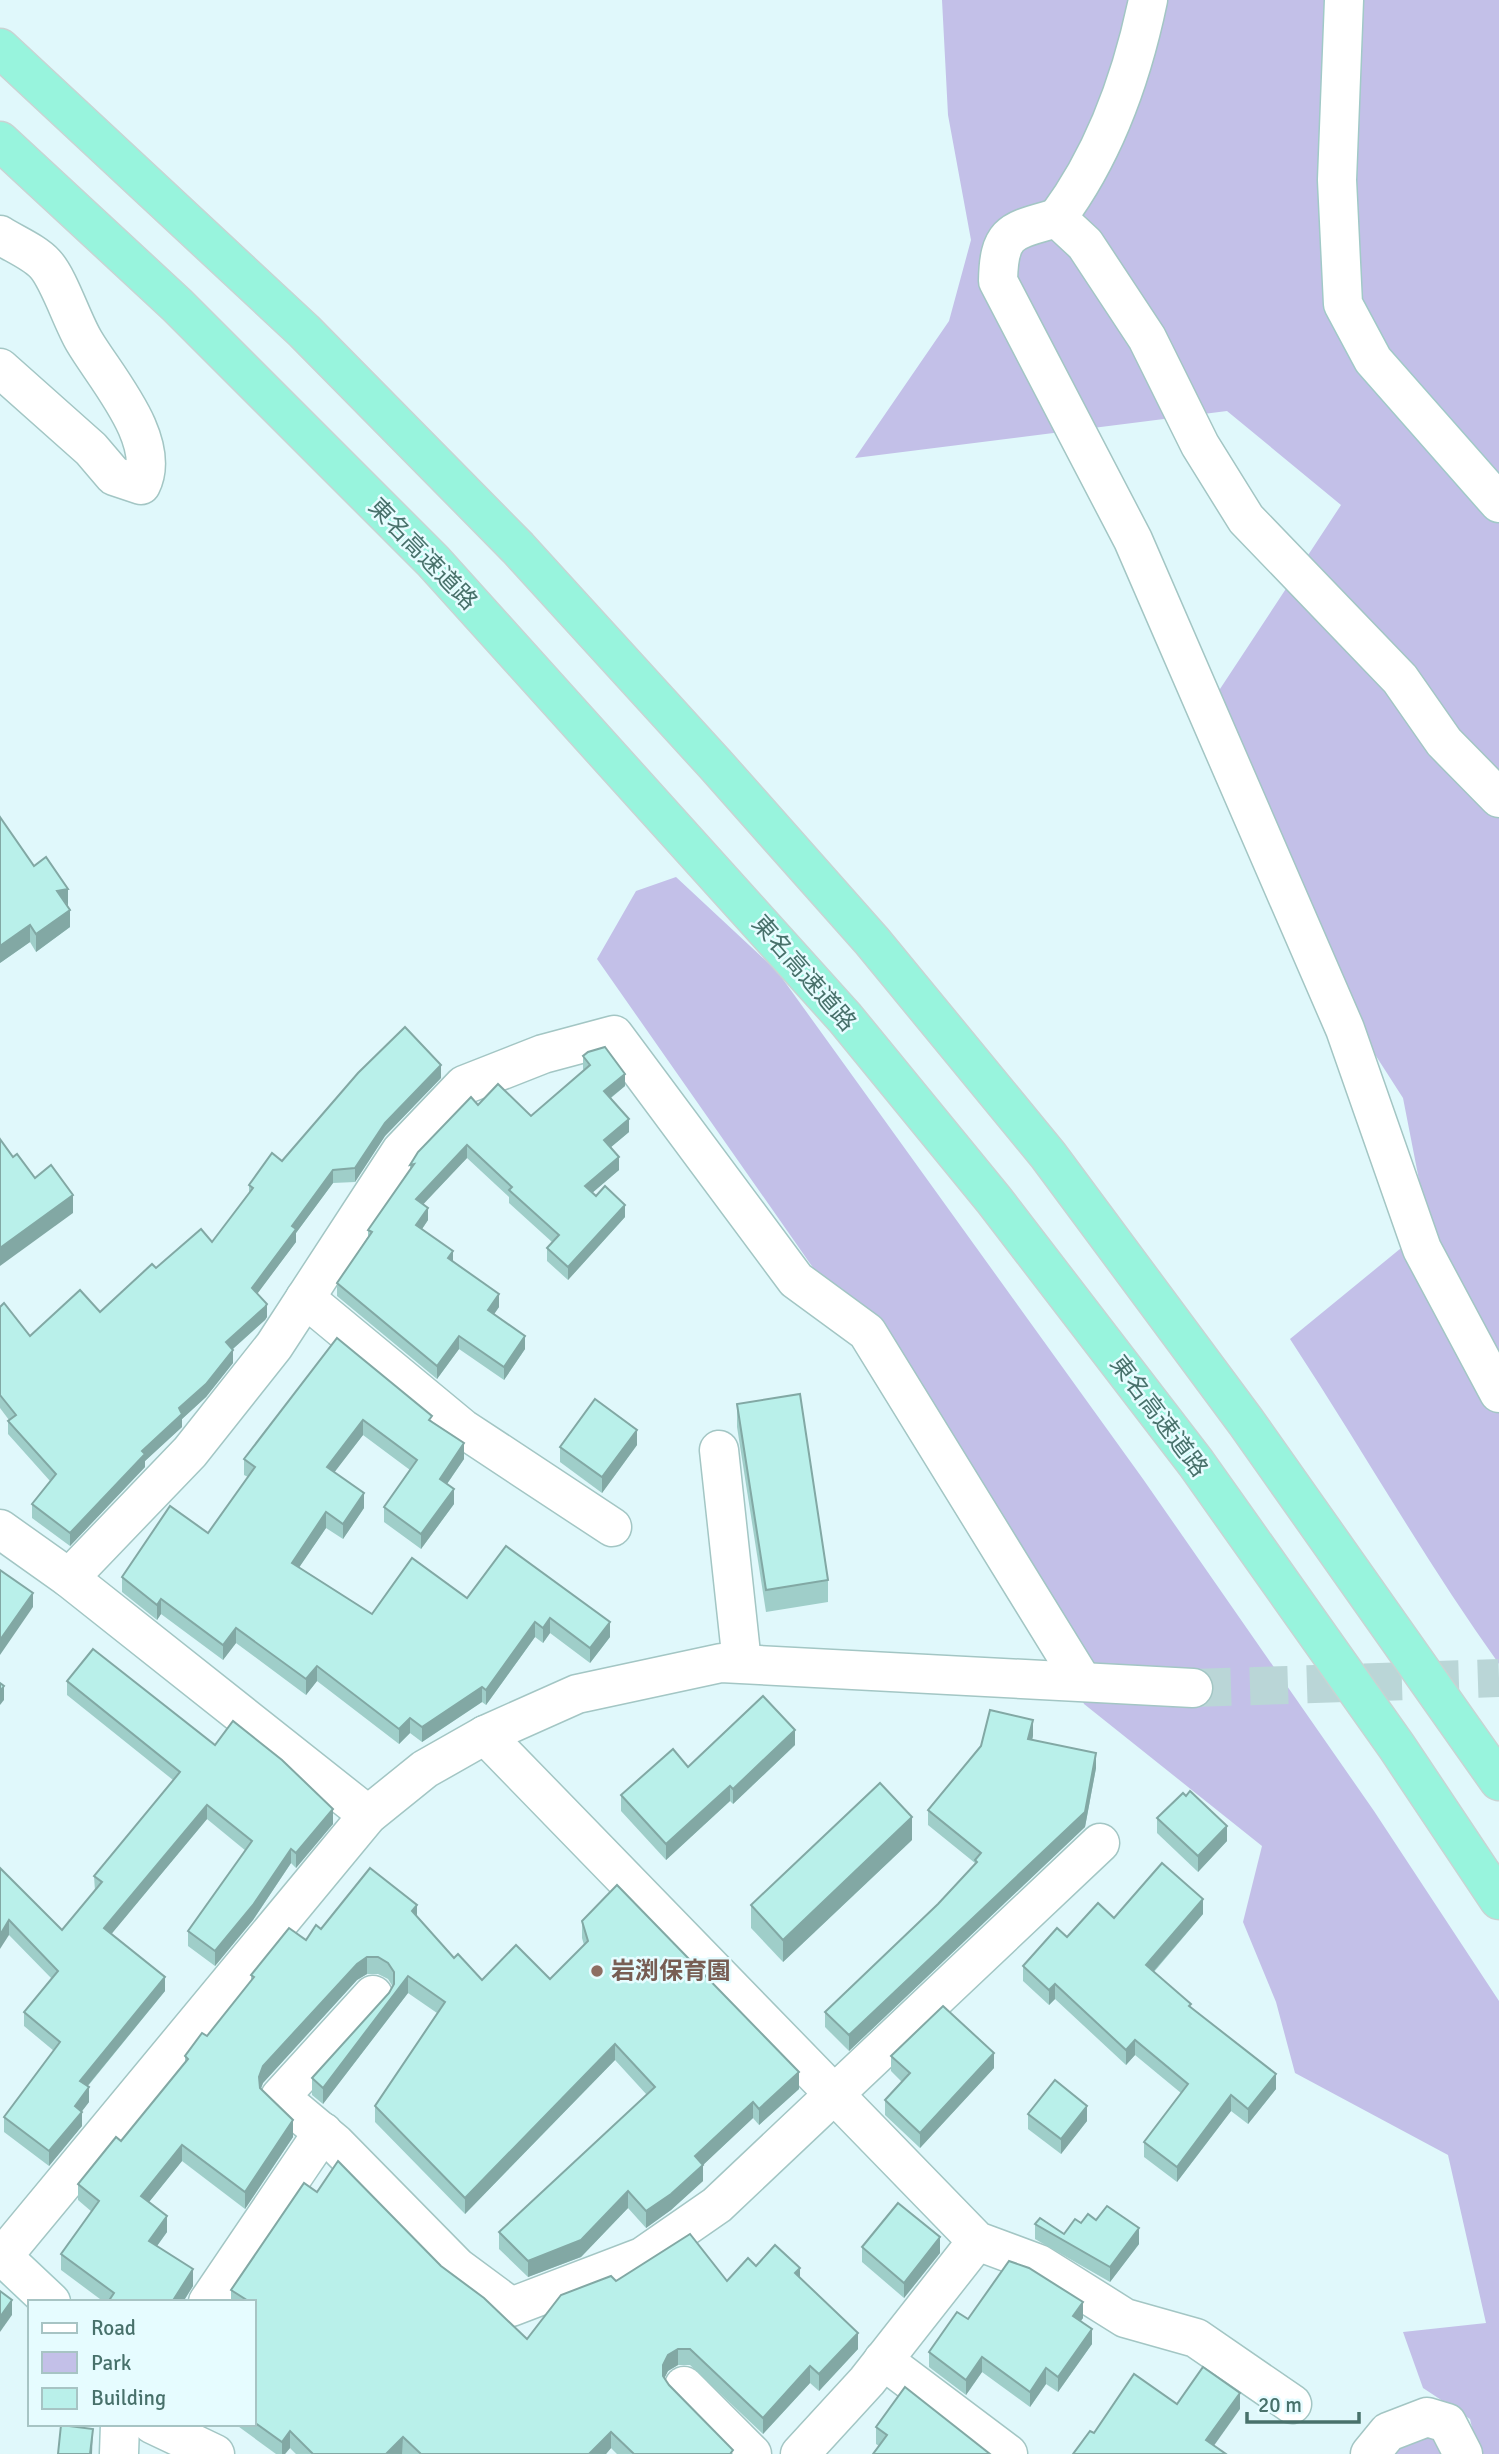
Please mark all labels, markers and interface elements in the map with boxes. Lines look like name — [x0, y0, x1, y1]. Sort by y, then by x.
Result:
street label: 東名高速道路 — [362, 492, 484, 616]
street label: 東名高速道路 — [745, 909, 863, 1037]
street label: 東名高速道路 — [1104, 1349, 1214, 1483]
place label: 岩渕保育園 — [611, 1956, 731, 1986]
marker: 岩渕保育園 — [589, 1963, 605, 1979]
legend — [28, 2300, 256, 2426]
text: Road — [91, 2315, 136, 2341]
text: Park — [91, 2350, 132, 2376]
scale bar — [1247, 2380, 1359, 2424]
text: Building — [91, 2385, 166, 2411]
text: 20 m — [1258, 2392, 1302, 2418]

